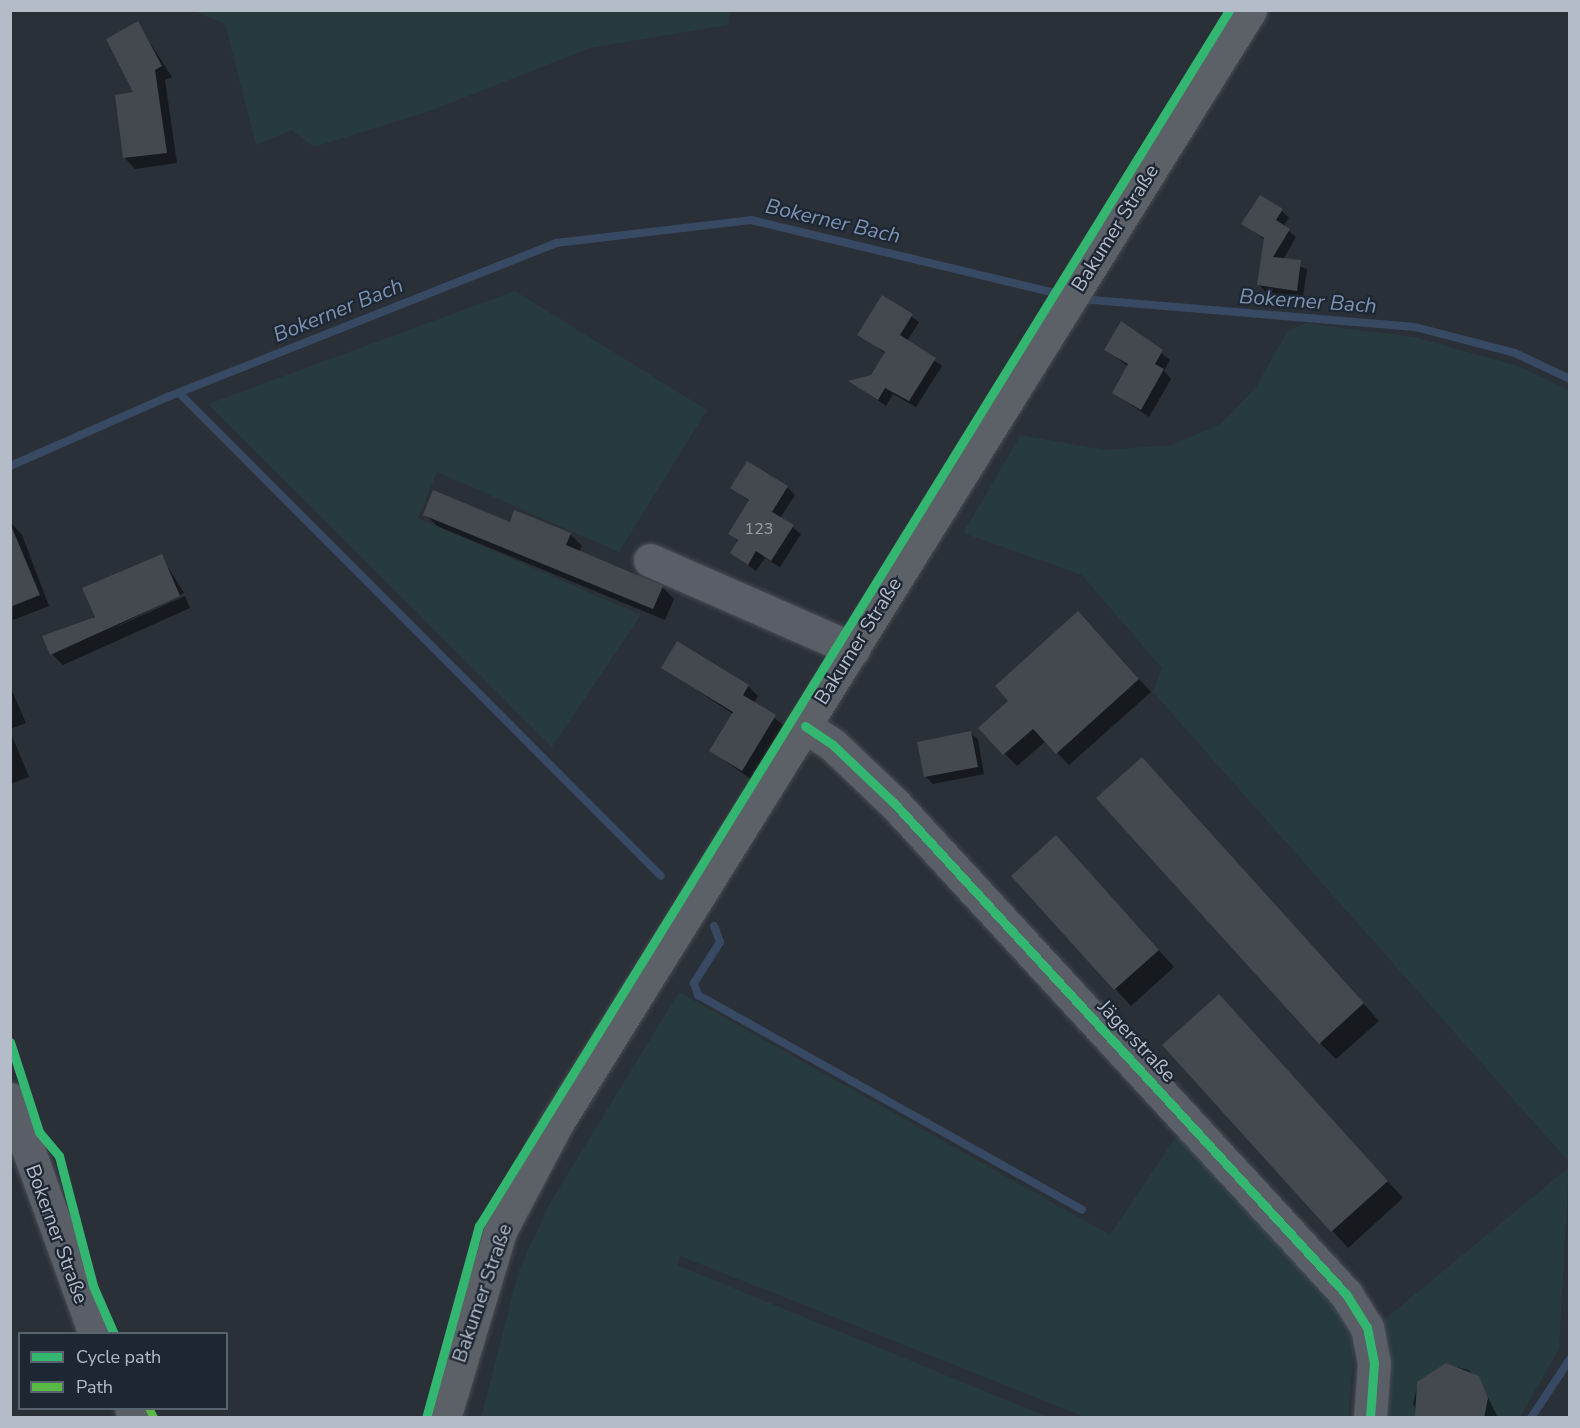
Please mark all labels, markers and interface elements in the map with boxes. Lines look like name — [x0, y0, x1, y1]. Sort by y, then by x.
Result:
street label: Bakumer Straße — [1066, 160, 1164, 296]
water label: Bokerner Bach — [763, 193, 903, 249]
water label: Bokerner Bach — [269, 273, 407, 347]
water label: Bokerner Bach — [1238, 284, 1378, 318]
house number: 123 — [745, 519, 773, 539]
street label: Bakumer Straße — [809, 573, 907, 709]
street label: Jägerstraße — [1093, 995, 1181, 1087]
street label: Bokerner Straße — [21, 1161, 93, 1307]
street label: Bakumer Straße — [447, 1220, 517, 1366]
legend — [18, 1332, 228, 1410]
text: Cycle path — [76, 1345, 161, 1369]
text: Path — [76, 1375, 113, 1399]

